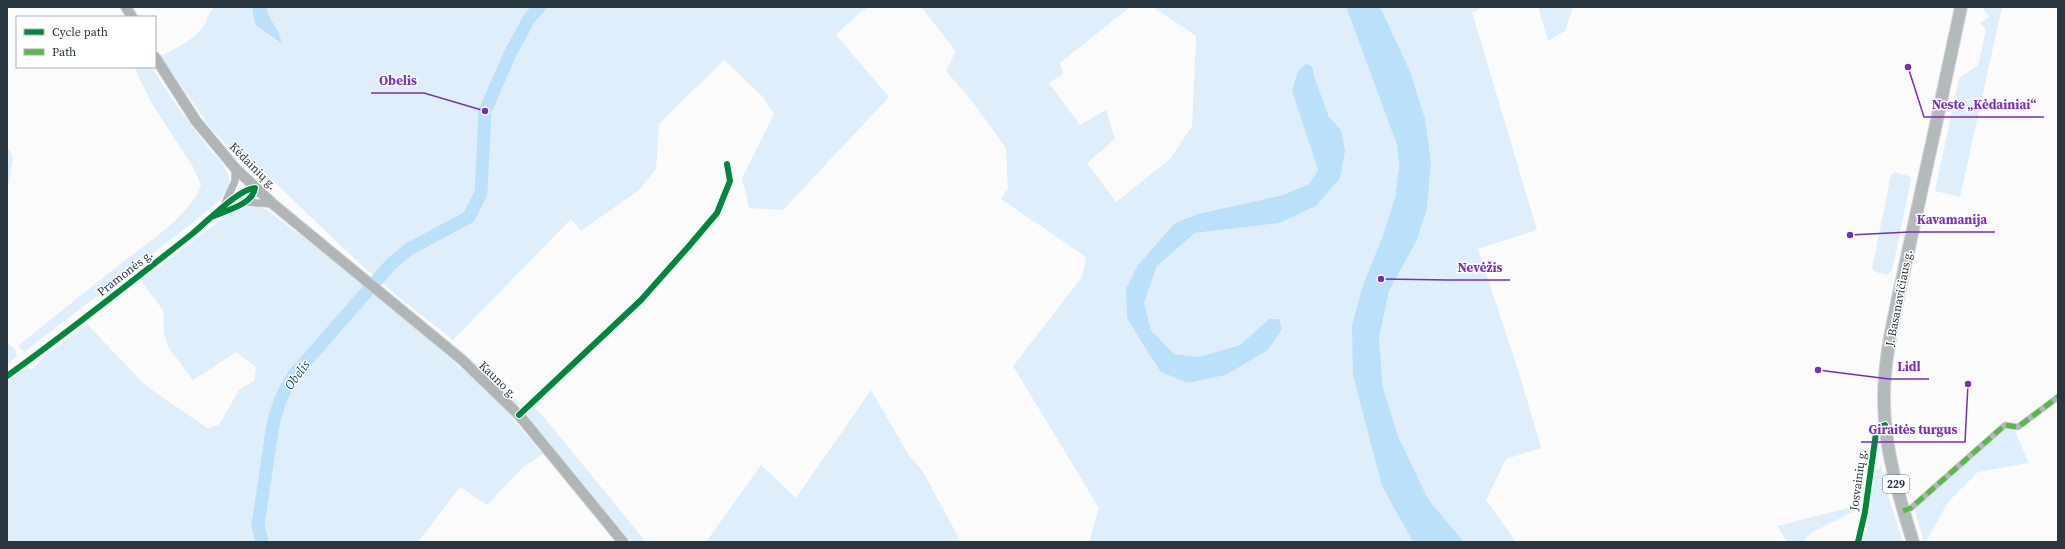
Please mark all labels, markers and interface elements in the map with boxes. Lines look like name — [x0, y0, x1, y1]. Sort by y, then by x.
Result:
legend — [16, 16, 156, 68]
text: Cycle path — [52, 24, 108, 40]
text: Path — [52, 44, 76, 60]
callout: Obelis — [371, 68, 424, 93]
text: Obelis — [379, 72, 417, 89]
callout: Neste „Kėdainiai“ — [1924, 92, 2044, 117]
text: Neste „Kėdainiai“ — [1932, 96, 2036, 113]
street label: Kėdainių g. — [226, 139, 280, 193]
callout: Kavamanija — [1909, 207, 1995, 232]
text: Kavamanija — [1917, 211, 1987, 228]
street label: Pramonės g. — [94, 246, 156, 300]
street label: J. Basanavičiaus g. — [1882, 248, 1916, 349]
callout: Nevėžis — [1449, 255, 1510, 280]
text: Nevėžis — [1457, 259, 1503, 276]
callout: Lidl — [1889, 354, 1929, 379]
water label: Obelis — [281, 357, 314, 393]
street label: Kauno g. — [475, 358, 521, 402]
text: Lidl — [1897, 358, 1921, 375]
callout: Giraitės turgus — [1861, 417, 1965, 442]
text: Giraitės turgus — [1869, 421, 1958, 438]
street label: Josvainių g. — [1846, 448, 1870, 513]
road number: 229 — [1883, 475, 1909, 493]

